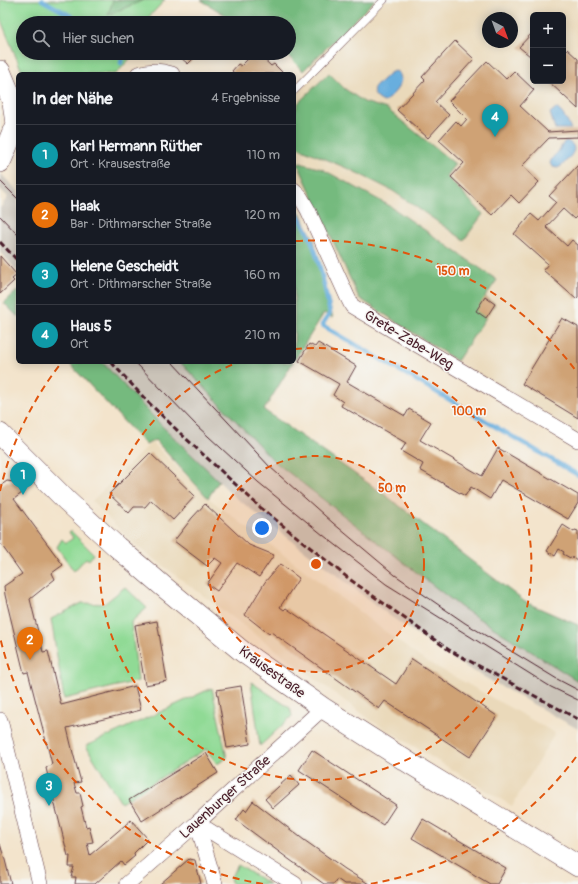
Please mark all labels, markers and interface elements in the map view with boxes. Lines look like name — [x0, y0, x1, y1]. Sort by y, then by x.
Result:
north arrow — [482, 12, 518, 48]
map controls — [530, 12, 566, 84]
button: + — [530, 12, 566, 48]
search box — [16, 16, 296, 60]
icon: search — [30, 27, 52, 49]
text: Hier suchen — [62, 29, 134, 48]
button: − — [530, 48, 566, 84]
text: In der Nähe — [32, 88, 113, 109]
text: 4 Ergebnisse — [211, 90, 280, 106]
pin: 4 — [482, 104, 508, 137]
text: Karl Hermann Rüther — [70, 137, 202, 156]
text: 1 — [42, 147, 48, 163]
text: 110 m — [247, 147, 280, 163]
text: Ort · Krausestraße — [70, 156, 170, 172]
text: Haak — [70, 197, 100, 216]
text: 2 — [41, 207, 49, 223]
text: 120 m — [244, 207, 280, 223]
text: Bar · Dithmarscher Straße — [70, 216, 211, 232]
text: Helene Gescheidt — [70, 257, 178, 276]
text: 150 m — [437, 264, 470, 279]
text: 3 — [41, 267, 49, 283]
text: 160 m — [244, 267, 280, 283]
text: Ort · Dithmarscher Straße — [70, 276, 211, 292]
street label: Grete-Zabe-Weg — [361, 307, 457, 373]
text: Haus 5 — [70, 317, 112, 336]
text: 4 — [41, 327, 49, 343]
text: 210 m — [244, 327, 280, 343]
text: Ort — [70, 336, 88, 352]
text: 100 m — [452, 404, 487, 419]
pin: 1 — [10, 462, 36, 495]
text: 50 m — [378, 481, 406, 496]
your location — [252, 518, 272, 538]
centre of rings — [309, 557, 323, 571]
pin: 2 — [17, 627, 43, 660]
street label: Krausestraße — [236, 642, 309, 702]
street label: Lauenburger Straße — [176, 752, 274, 842]
pin: 3 — [36, 773, 62, 806]

